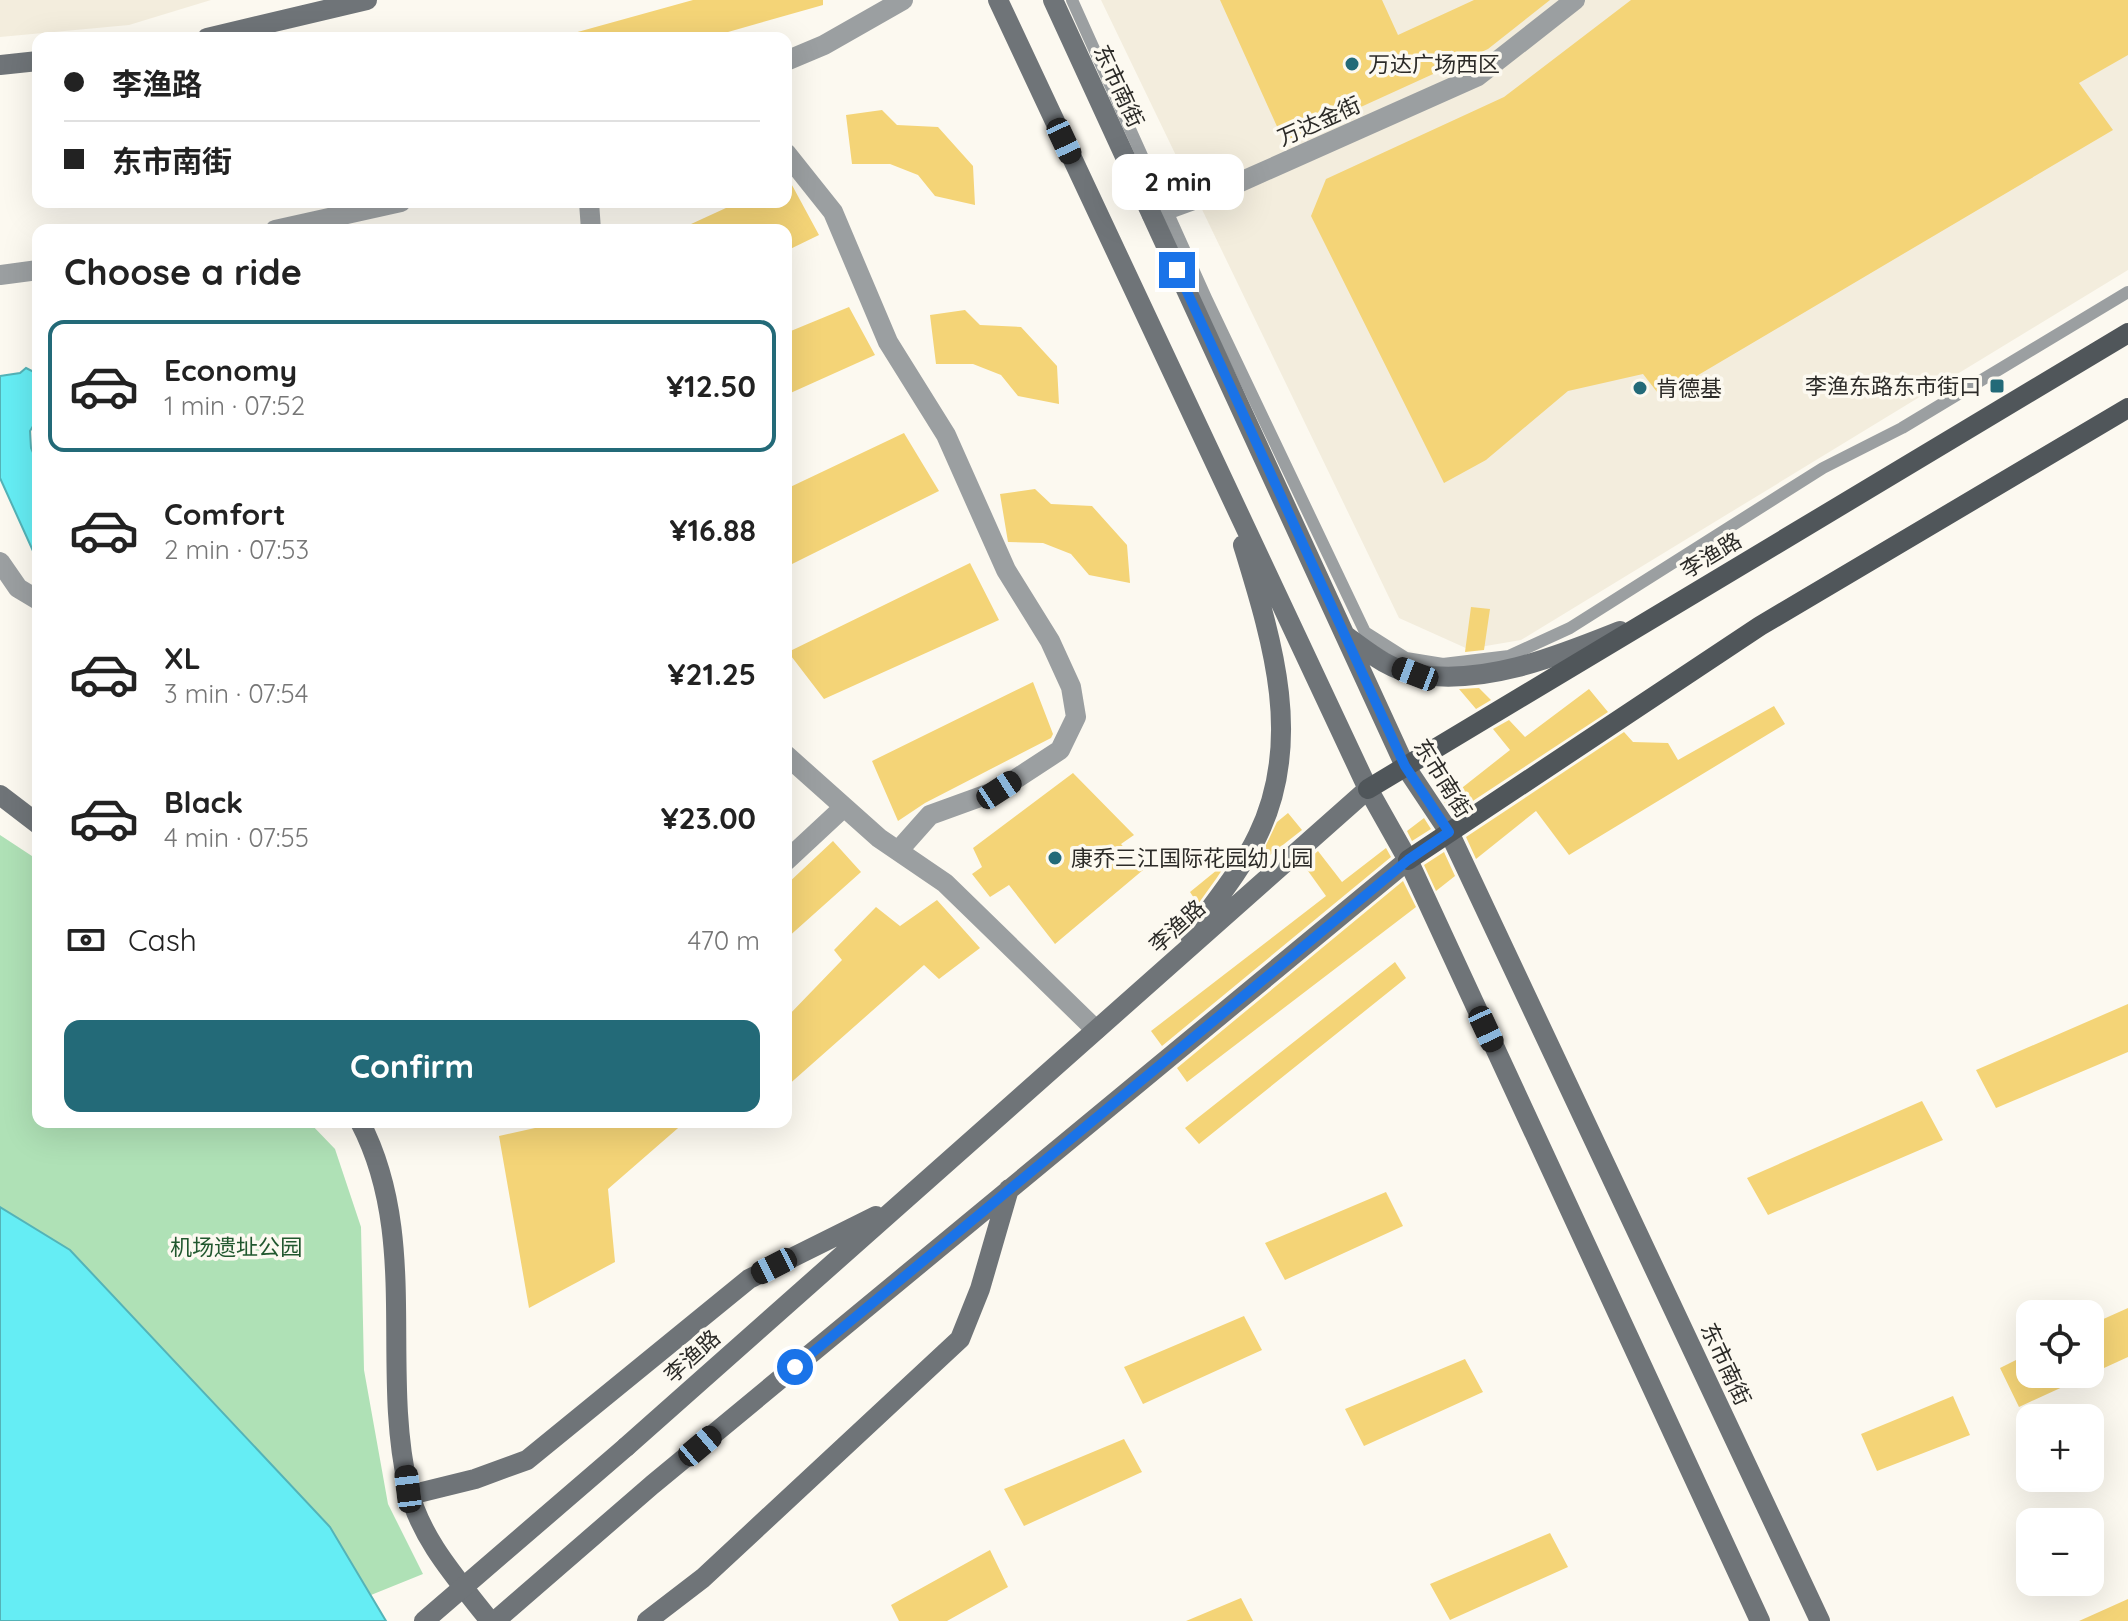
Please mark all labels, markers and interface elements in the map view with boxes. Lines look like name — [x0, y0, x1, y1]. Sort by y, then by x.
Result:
street label: 东市南街 — [1088, 40, 1150, 132]
place label: 万达广场西区 — [1368, 50, 1500, 78]
marker: 万达广场西区 — [1343, 55, 1361, 73]
text: 李渔路 — [112, 65, 202, 103]
street label: 万达金街 — [1273, 90, 1365, 152]
car — [1043, 114, 1085, 168]
text: 东市南街 — [112, 142, 232, 180]
callout: 2 min — [1111, 154, 1243, 210]
text: 2 min — [1144, 165, 1212, 198]
text: Choose a ride — [64, 249, 302, 294]
route end — [1159, 252, 1195, 288]
icon: car — [68, 350, 140, 422]
text: Economy — [164, 351, 297, 389]
text: ¥12.50 — [666, 367, 756, 405]
place label: 李渔东路东市街口 — [1805, 372, 1981, 400]
place label: 肯德基 — [1656, 374, 1722, 402]
marker: 李渔东路东市街口 — [1988, 377, 2006, 395]
marker: 肯德基 — [1631, 379, 1649, 397]
text: 1 min · 07:52 — [164, 389, 305, 422]
icon: car — [68, 494, 140, 566]
text: Comfort — [164, 495, 285, 533]
text: ¥16.88 — [670, 511, 756, 549]
street label: 李渔路 — [1675, 526, 1747, 584]
text: 2 min · 07:53 — [164, 533, 309, 566]
icon: car — [68, 638, 140, 710]
text: XL — [164, 639, 201, 677]
car — [1388, 654, 1442, 694]
text: ¥21.25 — [668, 655, 756, 693]
text: 3 min · 07:54 — [164, 677, 308, 710]
street label: 东市南街 — [1408, 733, 1478, 823]
car — [972, 767, 1026, 813]
icon: car — [68, 782, 140, 854]
text: Black — [164, 783, 243, 821]
text: ¥23.00 — [661, 799, 756, 837]
text: 4 min · 07:55 — [164, 821, 309, 854]
place label: 康乔三江国际花园幼儿园 — [1071, 844, 1313, 872]
marker: 康乔三江国际花园幼儿园 — [1046, 849, 1064, 867]
street label: 李渔路 — [1143, 894, 1211, 958]
icon: cash — [64, 918, 108, 962]
text: Cash — [128, 921, 197, 959]
text: 470 m — [687, 924, 760, 957]
car — [1465, 1002, 1507, 1056]
button: Confirm — [64, 1020, 760, 1112]
park label: 机场遗址公园 — [170, 1233, 302, 1261]
car — [747, 1244, 801, 1288]
map controls — [2016, 1300, 2104, 1596]
button: locate — [2016, 1300, 2104, 1388]
street label: 东市南街 — [1695, 1318, 1757, 1410]
street label: 李渔路 — [658, 1324, 726, 1388]
route start — [777, 1349, 813, 1385]
button: + — [2016, 1404, 2104, 1492]
car — [674, 1421, 726, 1471]
car — [393, 1464, 423, 1514]
button: − — [2016, 1508, 2104, 1596]

